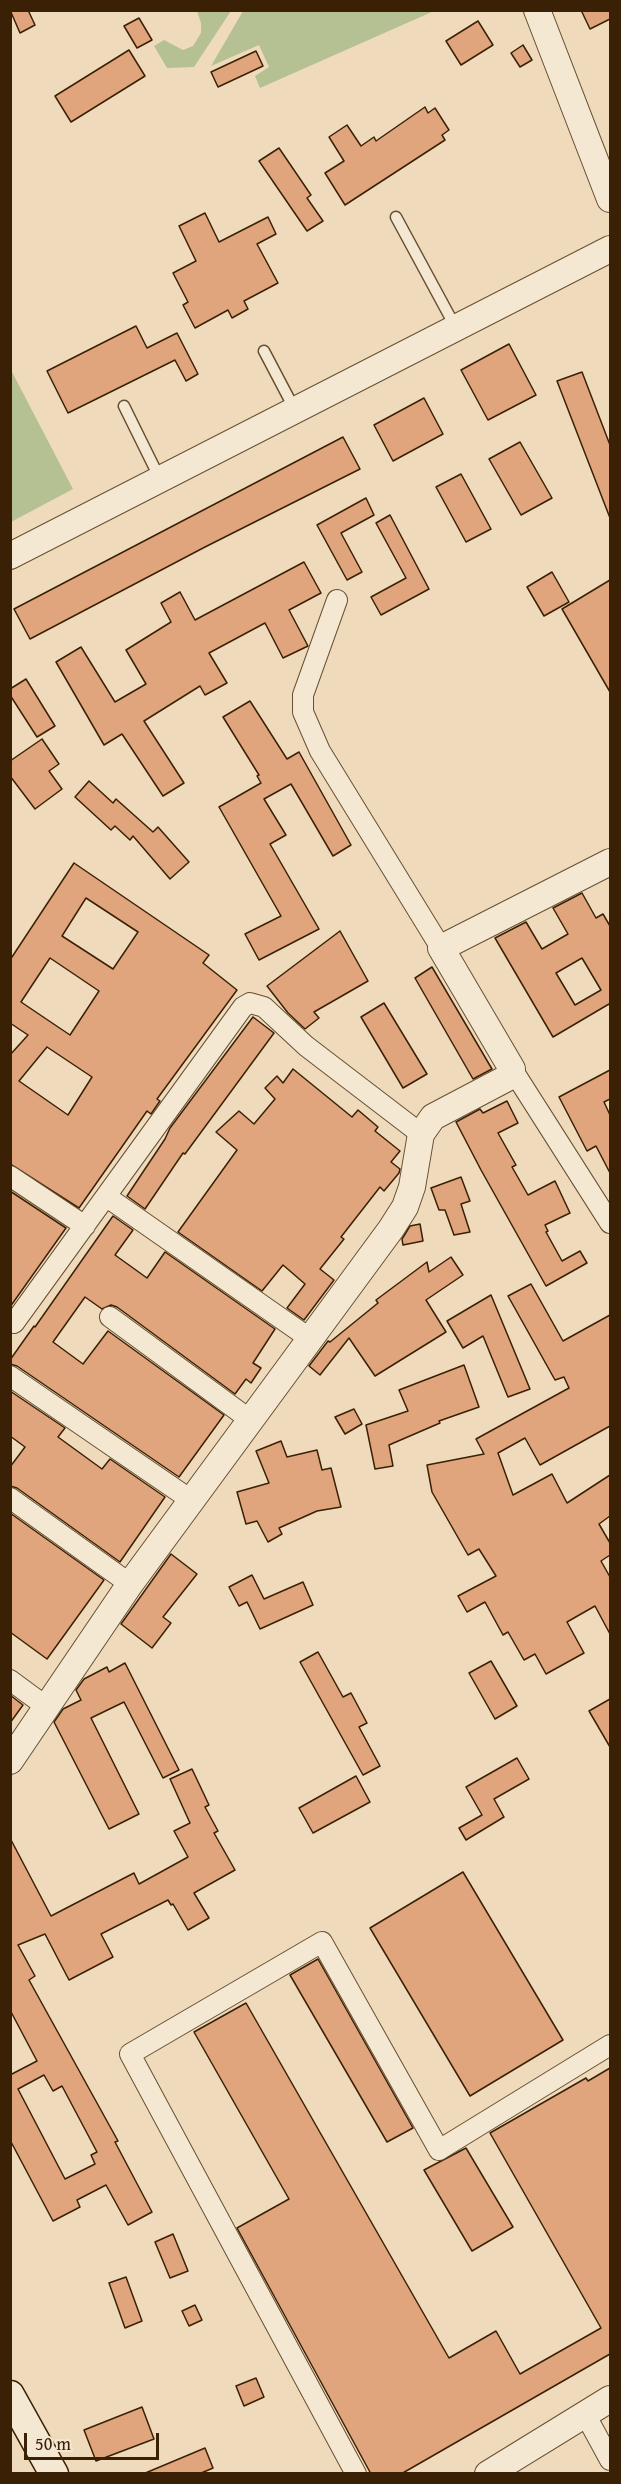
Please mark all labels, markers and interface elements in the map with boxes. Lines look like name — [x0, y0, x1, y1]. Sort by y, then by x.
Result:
scale bar — [27, 2421, 162, 2459]
text: 50 m — [35, 2430, 71, 2457]

